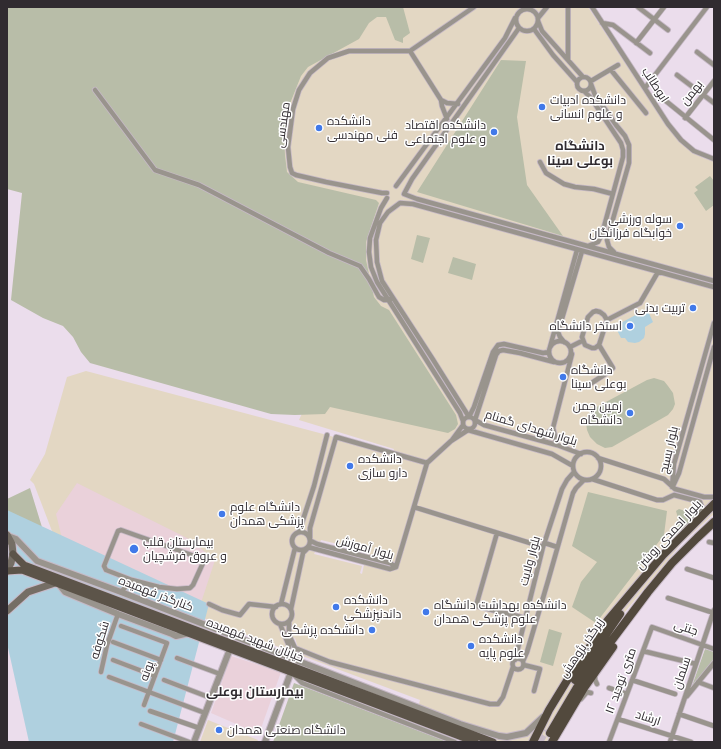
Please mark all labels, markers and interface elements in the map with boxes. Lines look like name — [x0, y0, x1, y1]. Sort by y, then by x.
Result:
street label: ابوطالب — [638, 65, 672, 105]
street label: بهمن — [678, 78, 706, 108]
place label: دانشکده ادبیات و علوم انسانی — [550, 93, 626, 121]
street label: مهندسی — [273, 101, 293, 149]
marker: دانشکده ادبیات و علوم انسانی — [537, 102, 547, 112]
place label: دانشکده فنی مهندسی — [327, 114, 398, 142]
place label: دانشکده اقتصاد و علوم اجتماعی — [405, 118, 486, 146]
marker: دانشکده فنی مهندسی — [314, 123, 324, 133]
marker: دانشکده اقتصاد و علوم اجتماعی — [489, 127, 499, 137]
district label: دانشگاه بوعلی سینا — [547, 138, 613, 169]
place label: سوله ورزشی خوابگاه فرزانگان — [589, 212, 672, 240]
marker: سوله ورزشی خوابگاه فرزانگان — [675, 221, 685, 231]
place label: تربیت بدنی — [635, 301, 685, 315]
marker: تربیت بدنی — [688, 303, 698, 313]
place label: استخر دانشگاه — [550, 319, 622, 333]
marker: استخر دانشگاه — [625, 321, 635, 331]
place label: دانشگاه بوعلی سینا — [571, 363, 626, 391]
marker: دانشگاه بوعلی سینا — [558, 372, 568, 382]
place label: زمین چمن دانشگاه — [573, 399, 622, 427]
street label: بلوار شهدای گمنام — [483, 407, 579, 449]
marker: زمین چمن دانشگاه — [625, 408, 635, 418]
street label: بلوار بسیج — [657, 425, 681, 475]
place label: دانشکده دارو سازی — [358, 452, 407, 480]
marker: دانشکده دارو سازی — [345, 461, 355, 471]
street label: بلوار احمدی روشن — [633, 497, 705, 573]
place label: دانشگاه علوم پزشکی همدان — [230, 500, 304, 528]
marker: دانشگاه علوم پزشکی همدان — [217, 509, 227, 519]
street label: بلوار آموزش — [335, 533, 395, 563]
place label: بیمارستان قلب و عروق فرشچیان — [143, 535, 227, 563]
street label: بلوار ولایت — [516, 535, 544, 587]
marker: بیمارستان قلب و عروق فرشچیان — [128, 543, 140, 555]
street label: کنارگذر فهمیده — [117, 573, 195, 615]
place label: دانشکده داندنپزشکی — [344, 593, 401, 621]
place label: دانشکده بهداشت دانشگاه علوم پزشکی همدان — [434, 598, 567, 626]
marker: دانشکده داندنپزشکی — [331, 602, 341, 612]
marker: دانشکده بهداشت دانشگاه علوم پزشکی همدان — [421, 607, 431, 617]
street label: خیابان شهید فهمیده — [204, 615, 306, 665]
street label: زیرگذر پژوهش — [557, 615, 607, 681]
street label: جنتی — [672, 617, 700, 639]
street label: شکوفه — [87, 619, 113, 661]
place label: دانشکده پزشکی — [282, 623, 364, 637]
marker: دانشکده پزشکی — [367, 625, 377, 635]
place label: دانشکده علوم پایه — [479, 632, 524, 660]
marker: دانشکده علوم پایه — [466, 641, 476, 651]
street label: ۱۲ متری توحید — [602, 646, 640, 716]
street label: سلمان — [670, 655, 694, 691]
street label: پونه — [137, 659, 157, 683]
district label: بیمارستان بوعلی — [206, 684, 304, 700]
street label: ارشاد — [634, 707, 662, 729]
place label: دانشگاه صنعتی همدان — [227, 723, 346, 737]
marker: دانشگاه صنعتی همدان — [214, 725, 224, 735]

